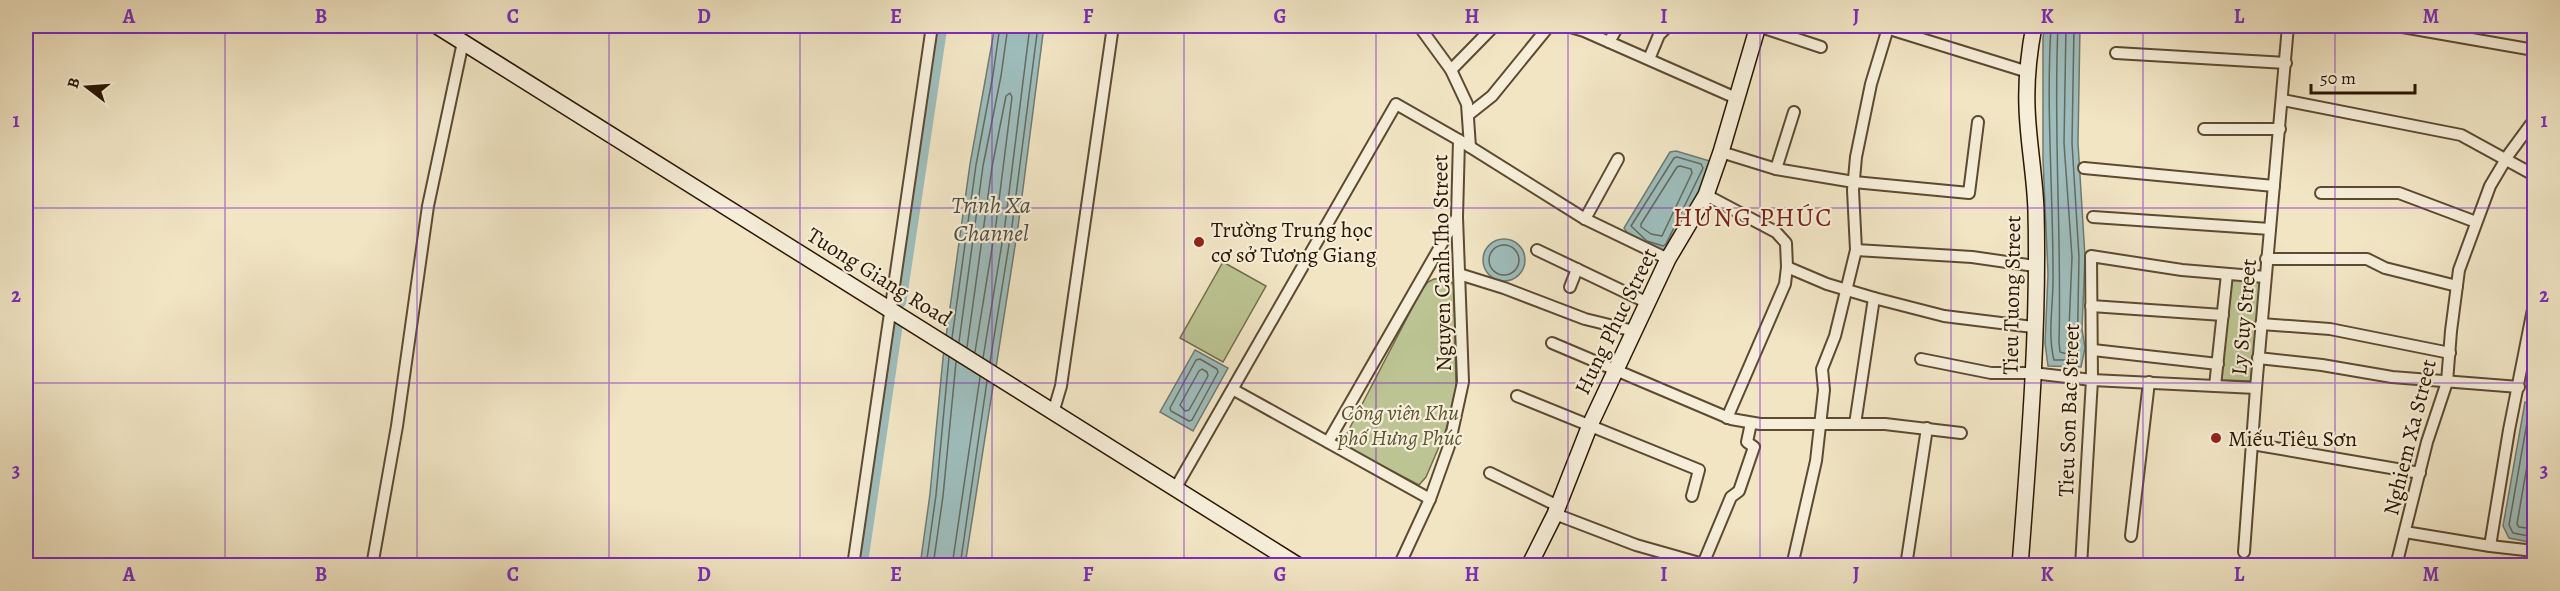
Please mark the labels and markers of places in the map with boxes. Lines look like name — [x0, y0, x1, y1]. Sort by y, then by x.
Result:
place label: Trường Trung học cơ sở Tương Giang — [1211, 215, 1376, 270]
marker: Trường Trung học cơ sở Tương Giang — [1192, 235, 1206, 249]
place label: Miếu Tiêu Sơn — [2228, 424, 2357, 454]
marker: Miếu Tiêu Sơn — [2209, 431, 2223, 445]

